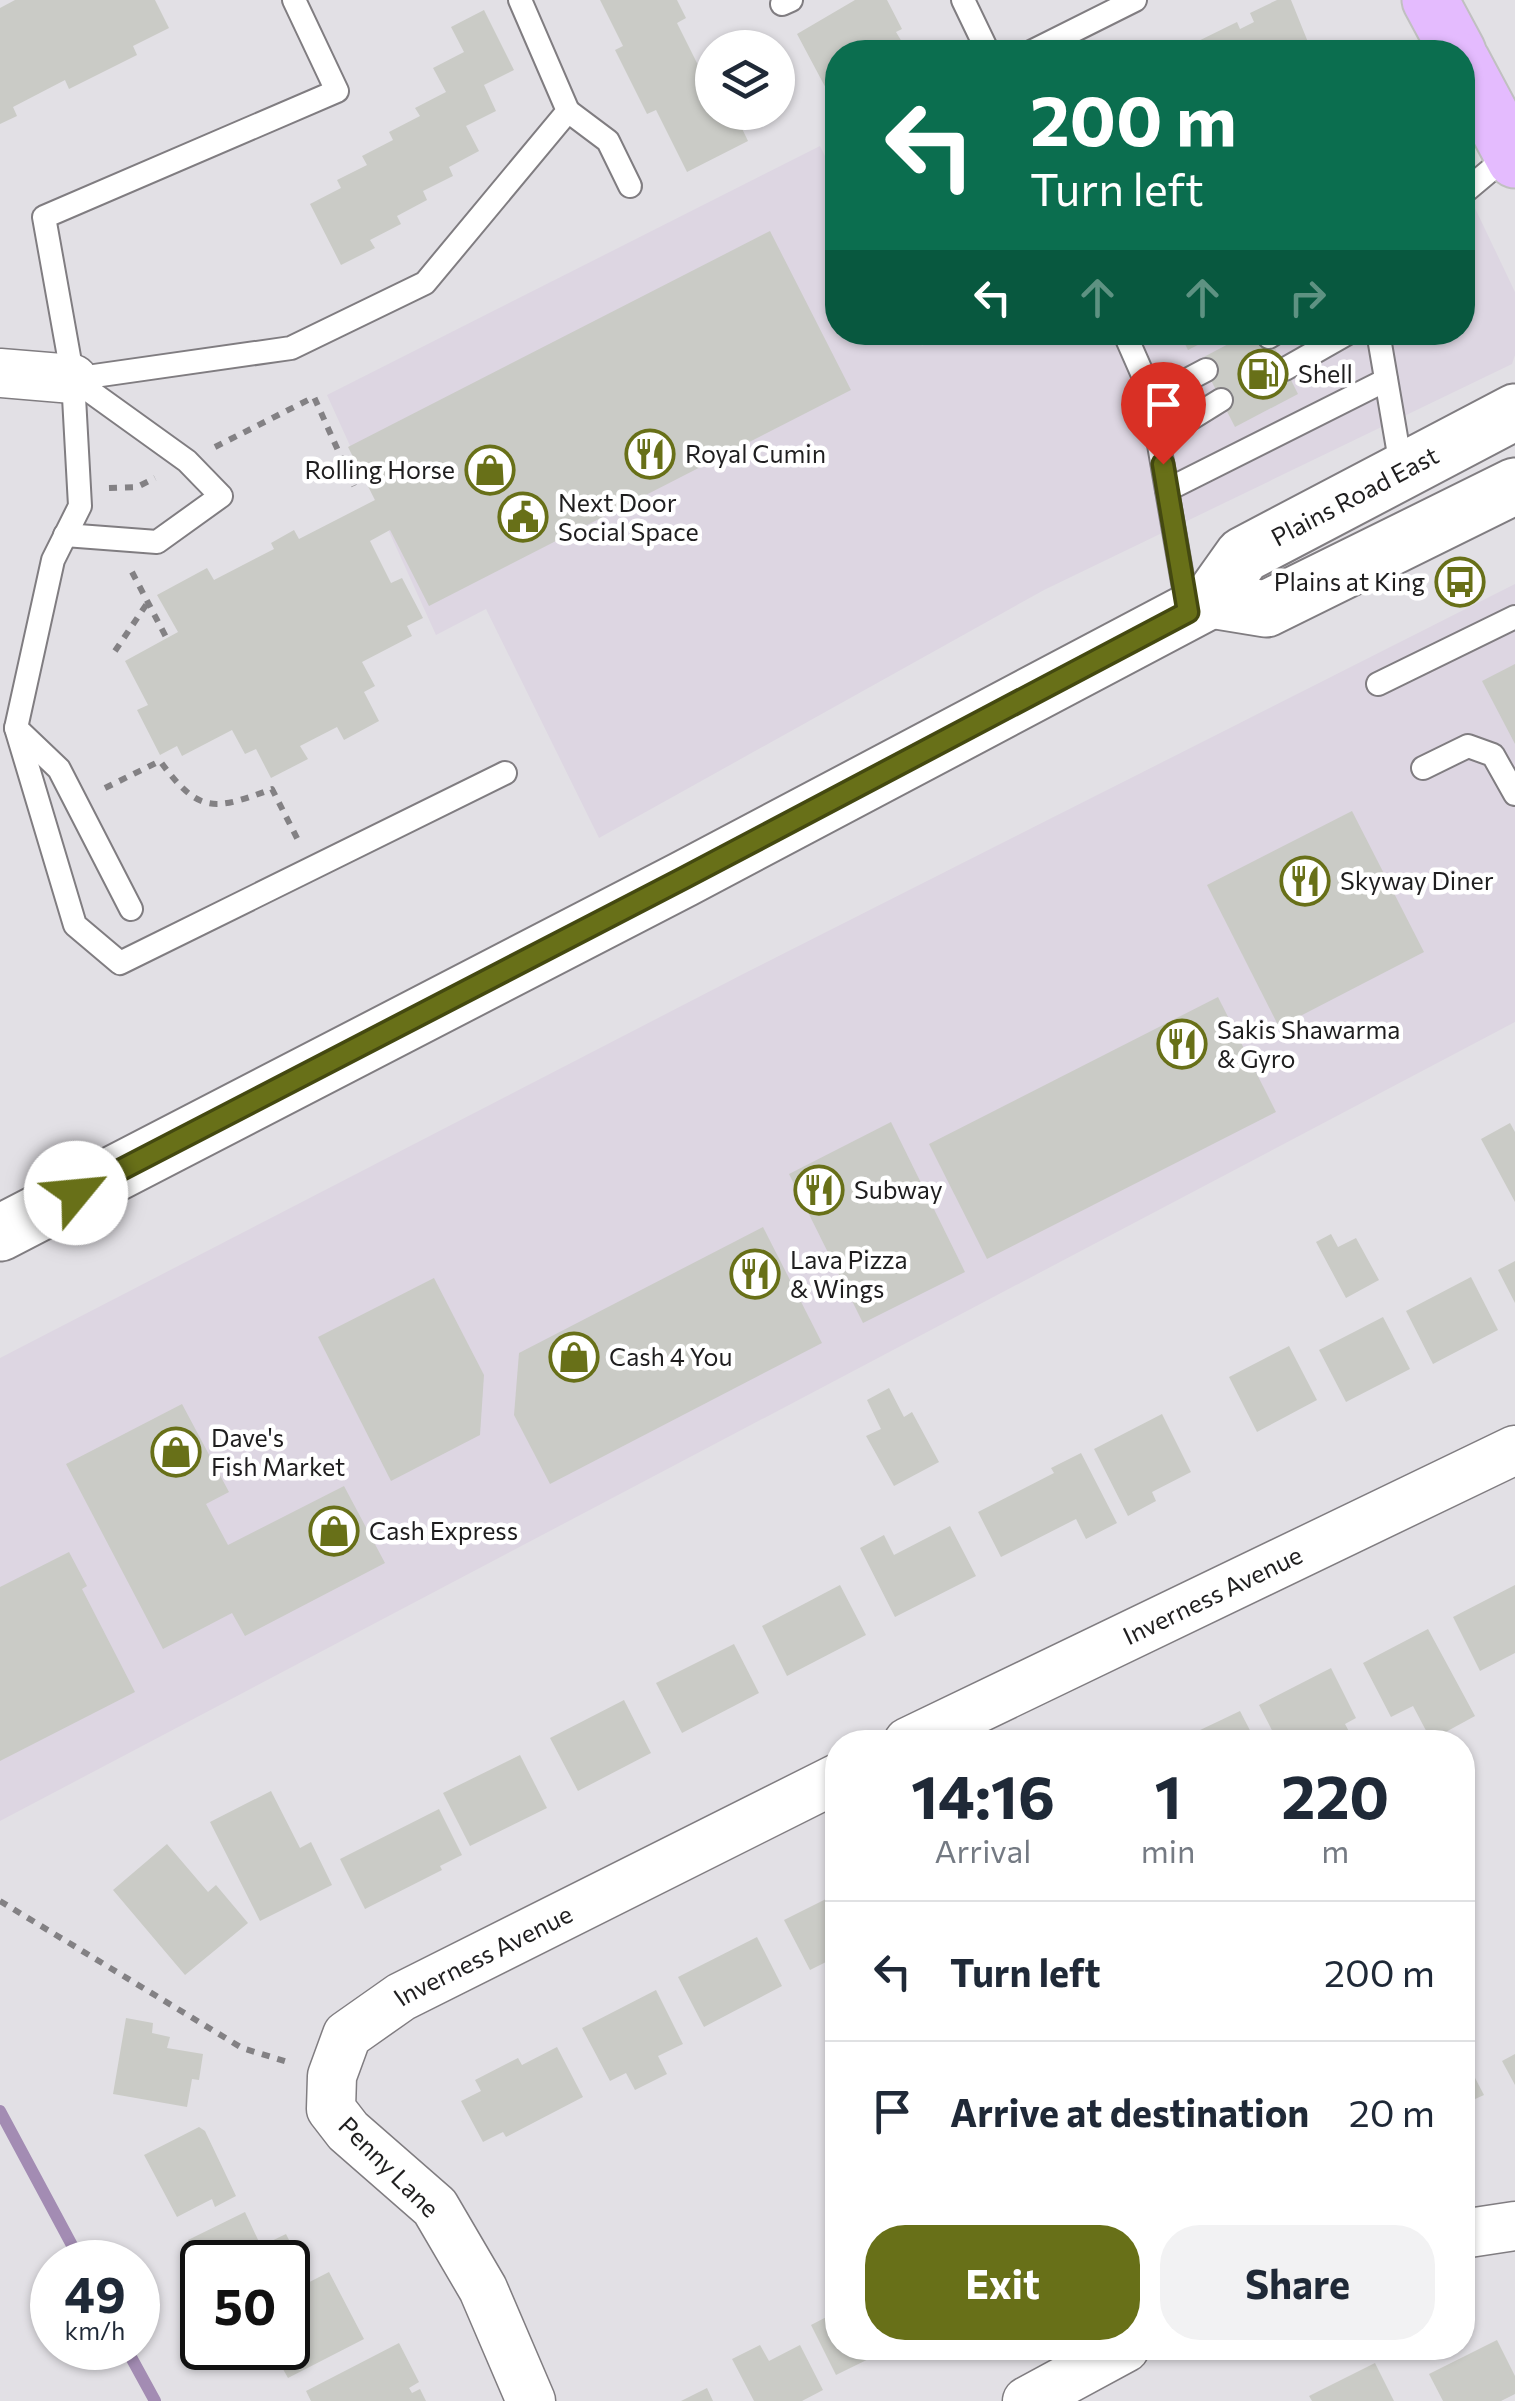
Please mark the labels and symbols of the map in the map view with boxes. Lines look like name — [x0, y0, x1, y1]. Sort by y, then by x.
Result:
fuel station icon: Shell — [1237, 348, 1289, 400]
place label: Shell — [1298, 358, 1353, 388]
pin — [1121, 362, 1206, 465]
restaurant icon: Royal Cumin — [624, 428, 676, 480]
place label: Royal Cumin — [685, 438, 826, 468]
street label: Plains Road East — [1266, 439, 1443, 552]
shop icon: Rolling Horse — [464, 444, 516, 496]
place label: Rolling Horse — [305, 454, 455, 484]
place label: Next Door Social Space — [558, 487, 699, 546]
public building icon: Next Door Social Space — [497, 491, 549, 543]
bus stop icon: Plains at King — [1434, 556, 1486, 608]
place label: Plains at King — [1274, 566, 1425, 596]
restaurant icon: Skyway Diner — [1279, 855, 1331, 907]
place label: Skyway Diner — [1340, 865, 1494, 895]
place label: Sakis Shawarma & Gyro — [1217, 1014, 1400, 1073]
restaurant icon: Sakis Shawarma & Gyro — [1156, 1018, 1208, 1070]
position arrow — [24, 1141, 128, 1245]
restaurant icon: Subway — [793, 1164, 845, 1216]
place label: Subway — [854, 1174, 943, 1204]
place label: Lava Pizza & Wings — [790, 1244, 908, 1303]
restaurant icon: Lava Pizza & Wings — [729, 1248, 781, 1300]
shop icon: Cash 4 You — [548, 1331, 600, 1383]
place label: Cash 4 You — [609, 1341, 732, 1371]
place label: Dave's Fish Market — [211, 1422, 345, 1481]
shop icon: Dave's Fish Market — [150, 1426, 202, 1478]
shop icon: Cash Express — [308, 1505, 360, 1557]
place label: Cash Express — [369, 1515, 518, 1545]
street label: Inverness Avenue — [1118, 1539, 1307, 1650]
street label: Inverness Avenue — [387, 1898, 577, 2012]
street label: Penny Lane — [333, 2110, 446, 2223]
speed limit sign: 50 — [180, 2240, 310, 2370]

